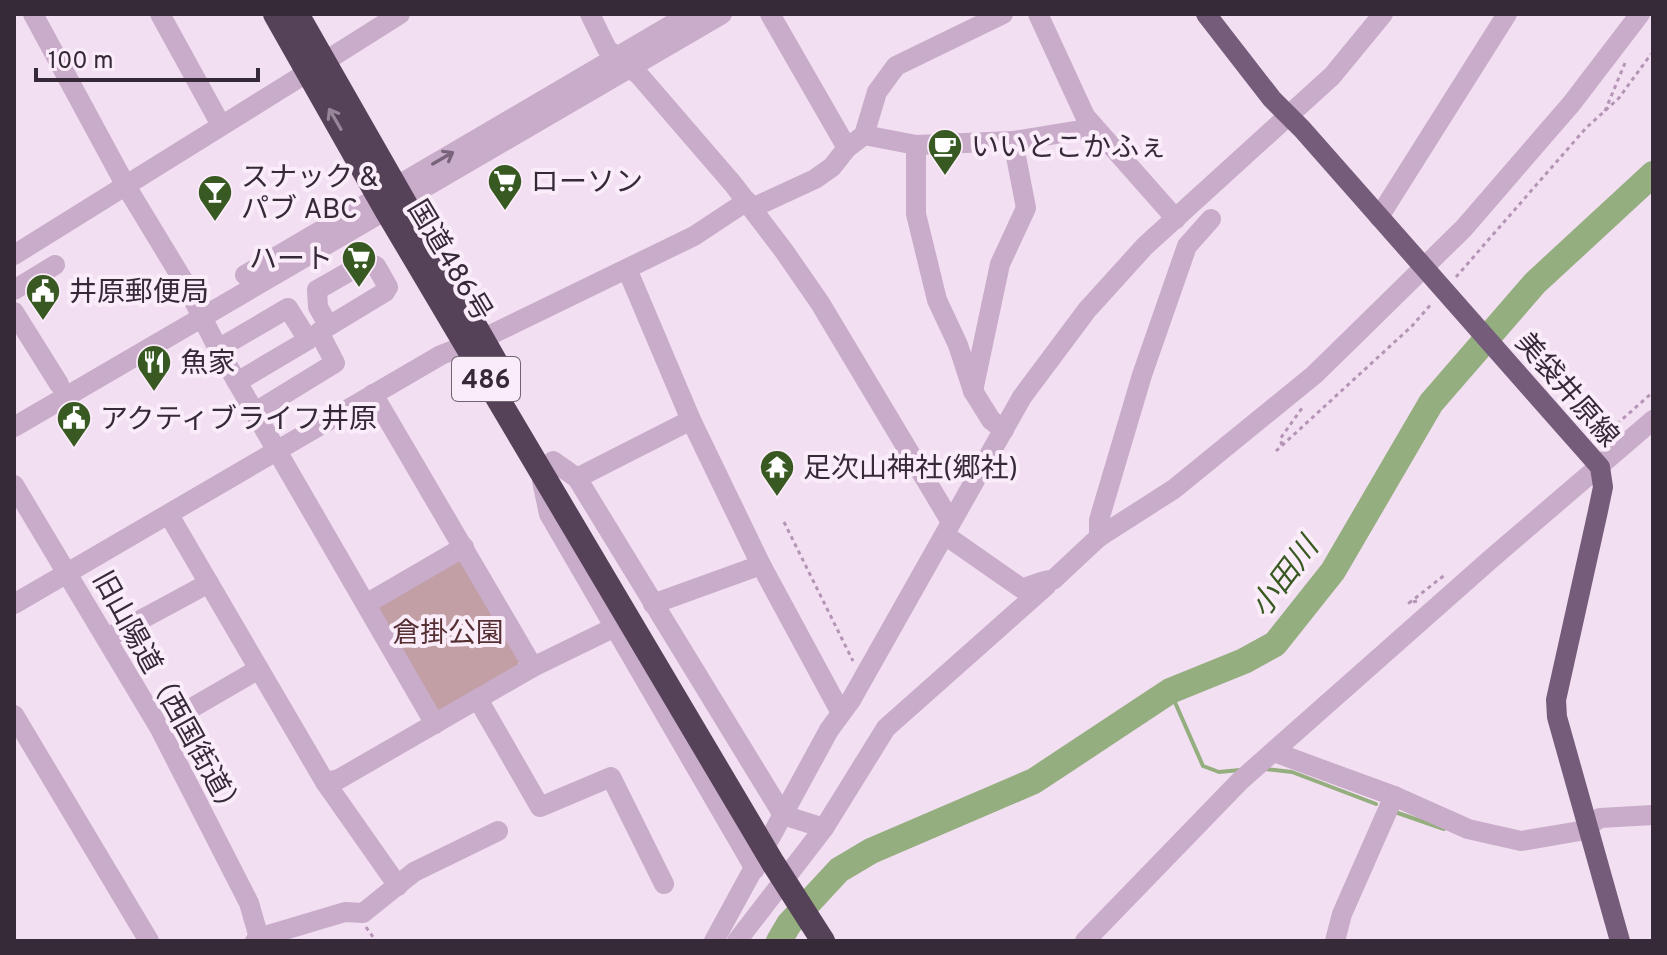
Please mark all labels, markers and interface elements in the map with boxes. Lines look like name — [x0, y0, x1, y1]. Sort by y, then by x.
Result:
scale bar — [36, 32, 258, 82]
text: 100 m — [48, 47, 114, 77]
one-way arrow — [327, 108, 343, 131]
cafe icon: いいとこかふぇ — [926, 127, 964, 177]
place label: いいとこかふぇ — [971, 131, 1167, 167]
one-way arrow — [431, 150, 454, 166]
place label: スナック & パブ ABC — [241, 161, 379, 229]
supermarket icon: ローソン — [486, 162, 524, 212]
place label: ローソン — [531, 166, 643, 202]
bar icon: スナック & パブ ABC — [196, 173, 234, 223]
street label: 国道486号 — [398, 194, 499, 329]
supermarket icon: ハート — [340, 239, 378, 289]
place label: ハート — [249, 243, 333, 279]
public building icon: 井原郵便局 — [24, 272, 62, 322]
place label: 井原郵便局 — [69, 276, 209, 312]
street label: 美袋井原線 — [1506, 326, 1625, 456]
restaurant icon: 魚家 — [135, 343, 173, 393]
place label: 魚家 — [180, 347, 236, 383]
road number: 486 — [452, 357, 520, 401]
public building icon: アクティブライフ井原 — [55, 399, 93, 449]
place label: アクティブライフ井原 — [100, 403, 377, 439]
temple icon: 足次山神社(郷社) — [758, 448, 796, 498]
place label: 足次山神社(郷社) — [803, 452, 1018, 488]
water label: 小田川 — [1244, 529, 1330, 626]
street label: 旧山陽道（西国街道） — [83, 565, 250, 828]
park label: 倉掛公園 — [392, 617, 504, 653]

